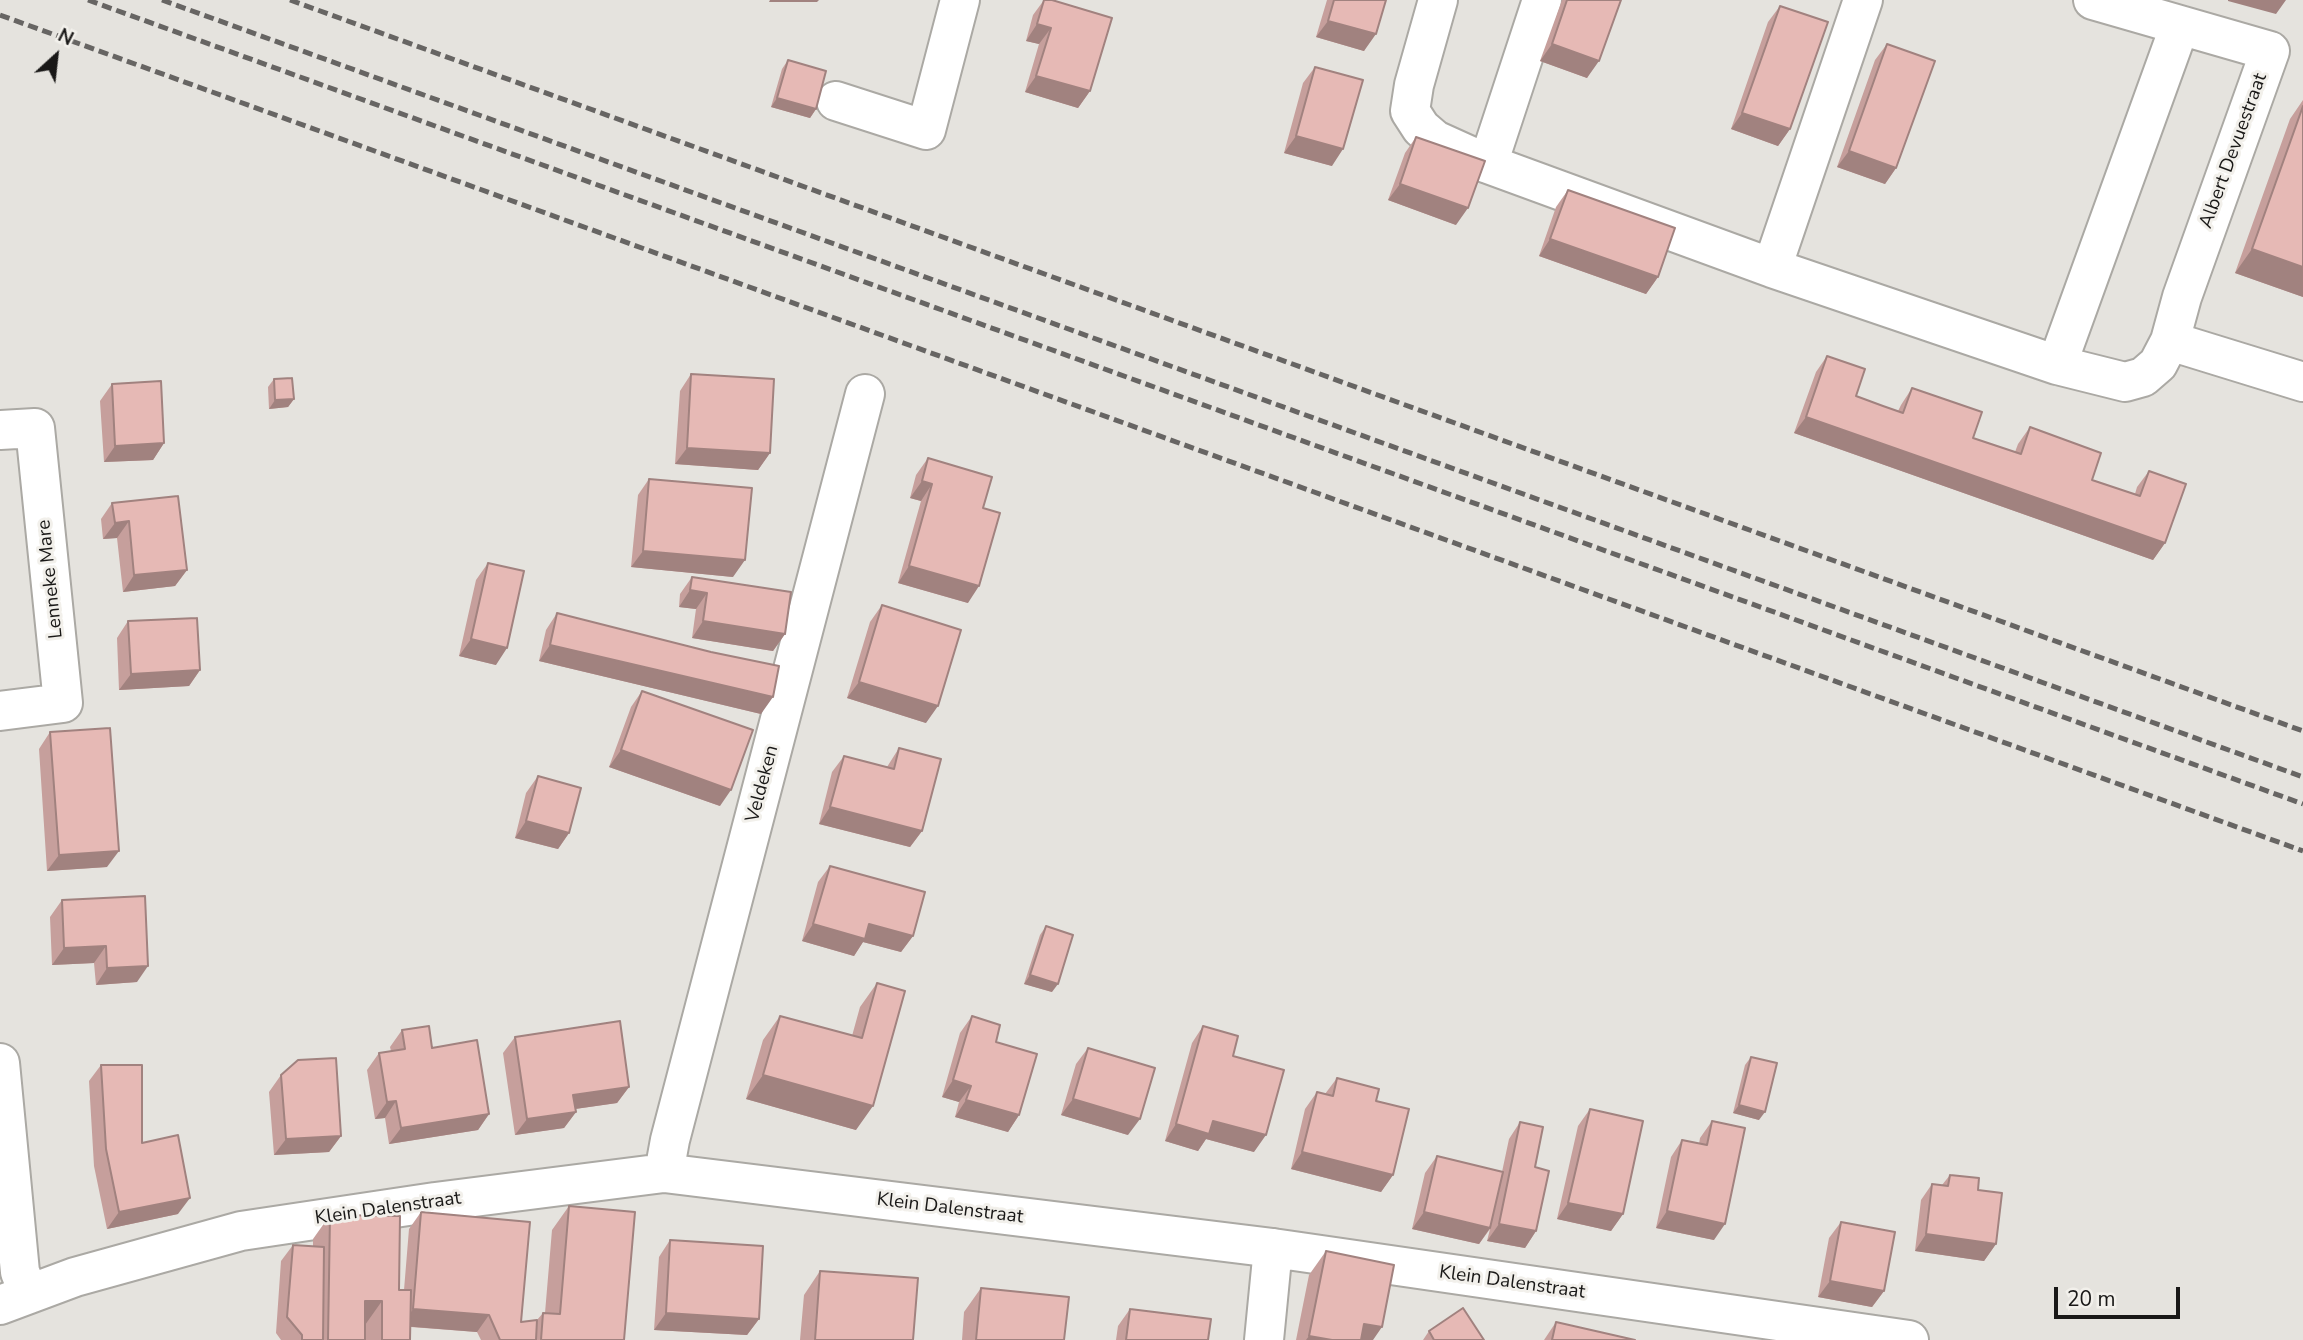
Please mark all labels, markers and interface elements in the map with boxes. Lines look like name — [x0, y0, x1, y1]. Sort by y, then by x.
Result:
north arrow — [21, 21, 91, 91]
text: N — [53, 22, 78, 52]
street label: Albert Devuestraat — [2195, 70, 2273, 232]
street label: Lenneke Mare — [33, 518, 69, 640]
street label: Veldeken — [742, 743, 784, 825]
street label: Klein Dalenstraat — [313, 1187, 463, 1231]
street label: Klein Dalenstraat — [875, 1189, 1025, 1229]
street label: Klein Dalenstraat — [1437, 1261, 1587, 1305]
scale bar — [2058, 1274, 2184, 1318]
text: 20 m — [2067, 1285, 2116, 1313]

